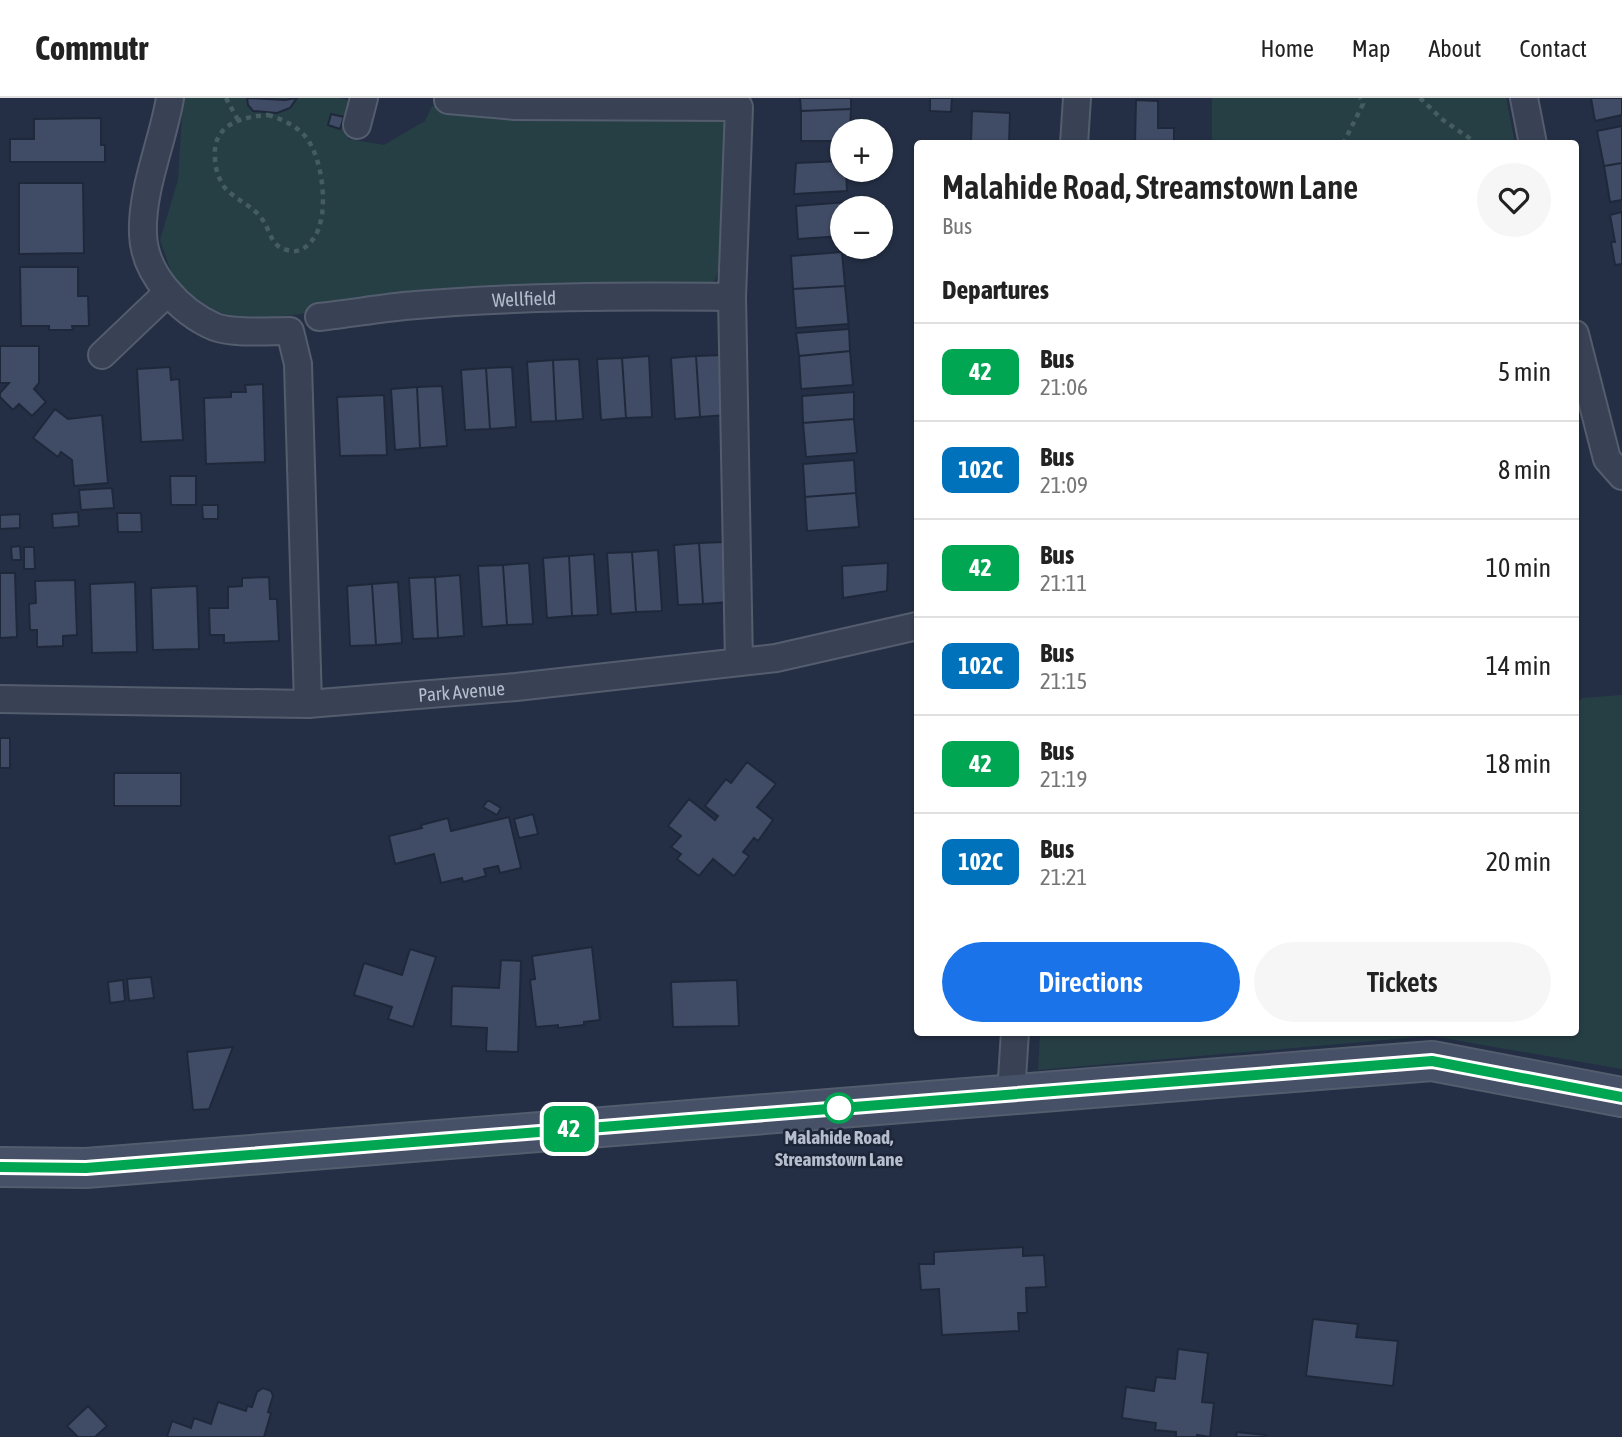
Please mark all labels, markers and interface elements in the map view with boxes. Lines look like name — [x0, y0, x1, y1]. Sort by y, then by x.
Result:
text: Commutr — [35, 29, 148, 67]
text: Home — [1260, 35, 1314, 62]
text: Map — [1352, 35, 1390, 62]
text: About — [1428, 35, 1481, 62]
text: Contact — [1519, 35, 1587, 62]
map controls — [830, 119, 893, 259]
button: + — [830, 119, 893, 182]
button: heart — [1477, 163, 1551, 237]
text: Malahide Road, Streamstown Lane — [942, 168, 1358, 206]
button: − — [830, 196, 893, 259]
text: Bus — [942, 213, 972, 239]
text: Departures — [942, 275, 1049, 305]
street label: Wellfield — [492, 287, 556, 311]
text: Bus — [1040, 344, 1074, 374]
text: 5 min — [1498, 357, 1551, 387]
text: 42 — [969, 358, 992, 385]
text: 21:06 — [1040, 374, 1088, 400]
text: Bus — [1040, 442, 1074, 472]
text: 8 min — [1498, 455, 1551, 485]
text: 102C — [958, 456, 1003, 483]
text: 21:09 — [1040, 472, 1088, 498]
text: Bus — [1040, 540, 1074, 570]
text: 10 min — [1486, 553, 1551, 583]
text: 42 — [969, 554, 992, 581]
text: 21:11 — [1040, 570, 1087, 596]
text: Bus — [1040, 638, 1074, 668]
text: 14 min — [1486, 651, 1551, 681]
text: 102C — [958, 652, 1003, 679]
text: 21:15 — [1040, 668, 1087, 694]
street label: Park Avenue — [417, 677, 506, 706]
text: Bus — [1040, 736, 1074, 766]
text: 18 min — [1486, 749, 1551, 779]
text: 42 — [969, 750, 992, 777]
text: 21:19 — [1040, 766, 1087, 792]
text: Bus — [1040, 834, 1074, 864]
text: 20 min — [1486, 847, 1551, 877]
text: 102C — [958, 848, 1003, 875]
text: 21:21 — [1040, 864, 1087, 890]
button: Directions — [942, 942, 1240, 1022]
button: Tickets — [1254, 942, 1551, 1022]
marker: Malahide Road, Streamstown Lane — [824, 1093, 854, 1123]
line badge: 42 — [538, 1106, 600, 1152]
text: 42 — [558, 1115, 580, 1142]
place label: Malahide Road, Streamstown Lane — [775, 1126, 903, 1170]

